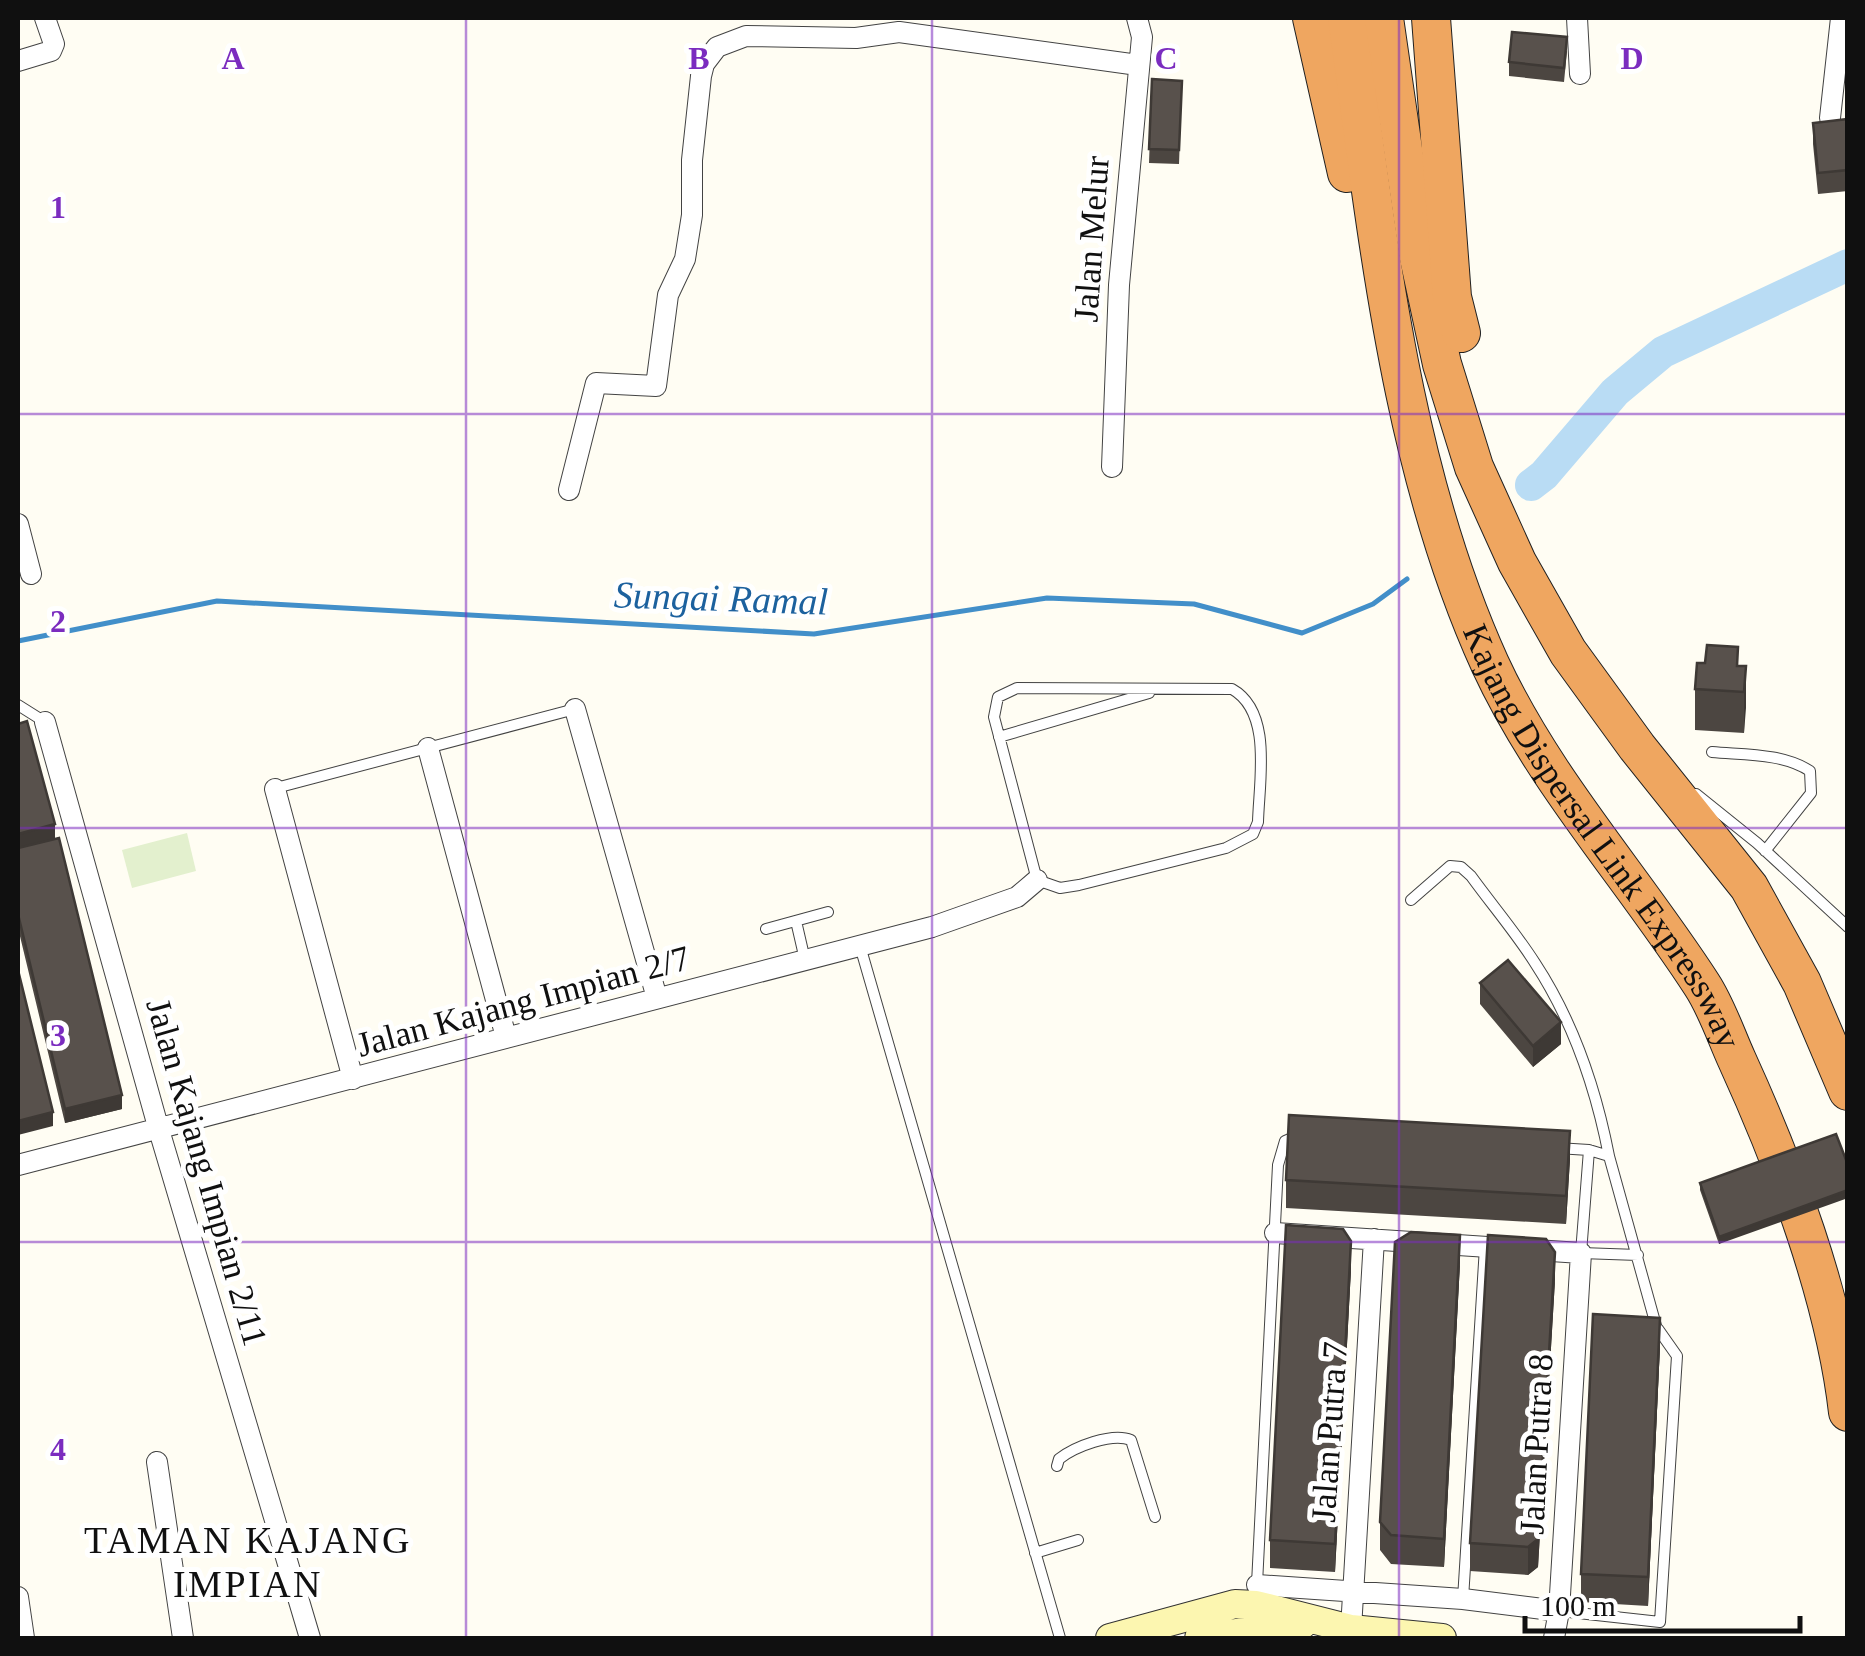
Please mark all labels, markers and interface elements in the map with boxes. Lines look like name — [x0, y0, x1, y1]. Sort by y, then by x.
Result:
text: A — [221, 40, 245, 76]
text: B — [688, 40, 710, 76]
text: C — [1154, 40, 1178, 76]
text: D — [1620, 40, 1644, 76]
street label: Jalan Melur — [1066, 154, 1117, 323]
text: 1 — [50, 189, 66, 225]
water label: Sungai Ramal — [613, 573, 829, 623]
text: 2 — [50, 603, 66, 639]
street label: Kajang Dispersal Link Expressway — [1455, 619, 1749, 1055]
street label: Jalan Kajang Impian 2/7 — [352, 938, 694, 1065]
street label: Jalan Kajang Impian 2/11 — [138, 994, 275, 1350]
text: 3 — [50, 1017, 66, 1053]
street label: Jalan Putra 7 — [1304, 1340, 1355, 1524]
street label: Jalan Putra 8 — [1512, 1353, 1561, 1535]
text: 4 — [50, 1431, 66, 1467]
district label: TAMAN KAJANG IMPIAN — [84, 1519, 412, 1605]
scale bar — [1525, 1571, 1800, 1633]
text: 100 m — [1540, 1589, 1616, 1622]

